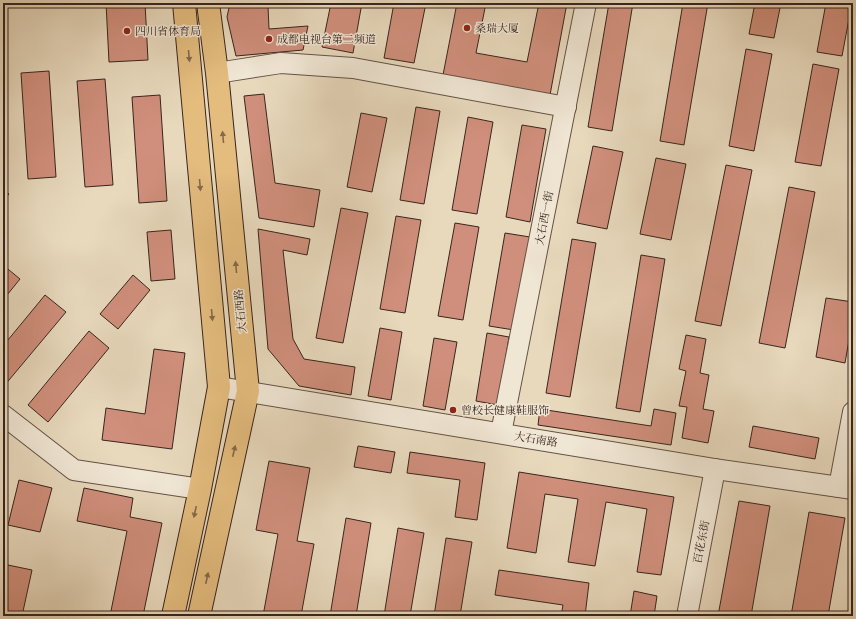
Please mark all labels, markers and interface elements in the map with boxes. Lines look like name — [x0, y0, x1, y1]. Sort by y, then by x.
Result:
place label: 桑瑞大厦 — [475, 22, 519, 35]
marker: 桑瑞大厦 — [462, 23, 472, 33]
place label: 四川省体育局 — [135, 25, 201, 38]
marker: 四川省体育局 — [122, 26, 132, 36]
place label: 成都电视台第二频道 — [277, 33, 376, 46]
marker: 成都电视台第二频道 — [264, 34, 274, 44]
one-way arrow — [185, 50, 192, 62]
one-way arrow — [220, 131, 227, 143]
one-way arrow — [197, 179, 204, 191]
street label: 大石西一街 — [533, 190, 556, 246]
one-way arrow — [233, 261, 239, 273]
street label: 大石西路 — [232, 288, 249, 333]
one-way arrow — [209, 309, 216, 321]
place label: 曾校长健康鞋服饰 — [461, 404, 549, 417]
marker: 曾校长健康鞋服饰 — [448, 405, 458, 415]
street label: 大石南路 — [513, 430, 559, 449]
one-way arrow — [232, 445, 238, 457]
one-way arrow — [192, 506, 198, 518]
street label: 百花东街 — [691, 519, 712, 565]
one-way arrow — [204, 572, 210, 584]

